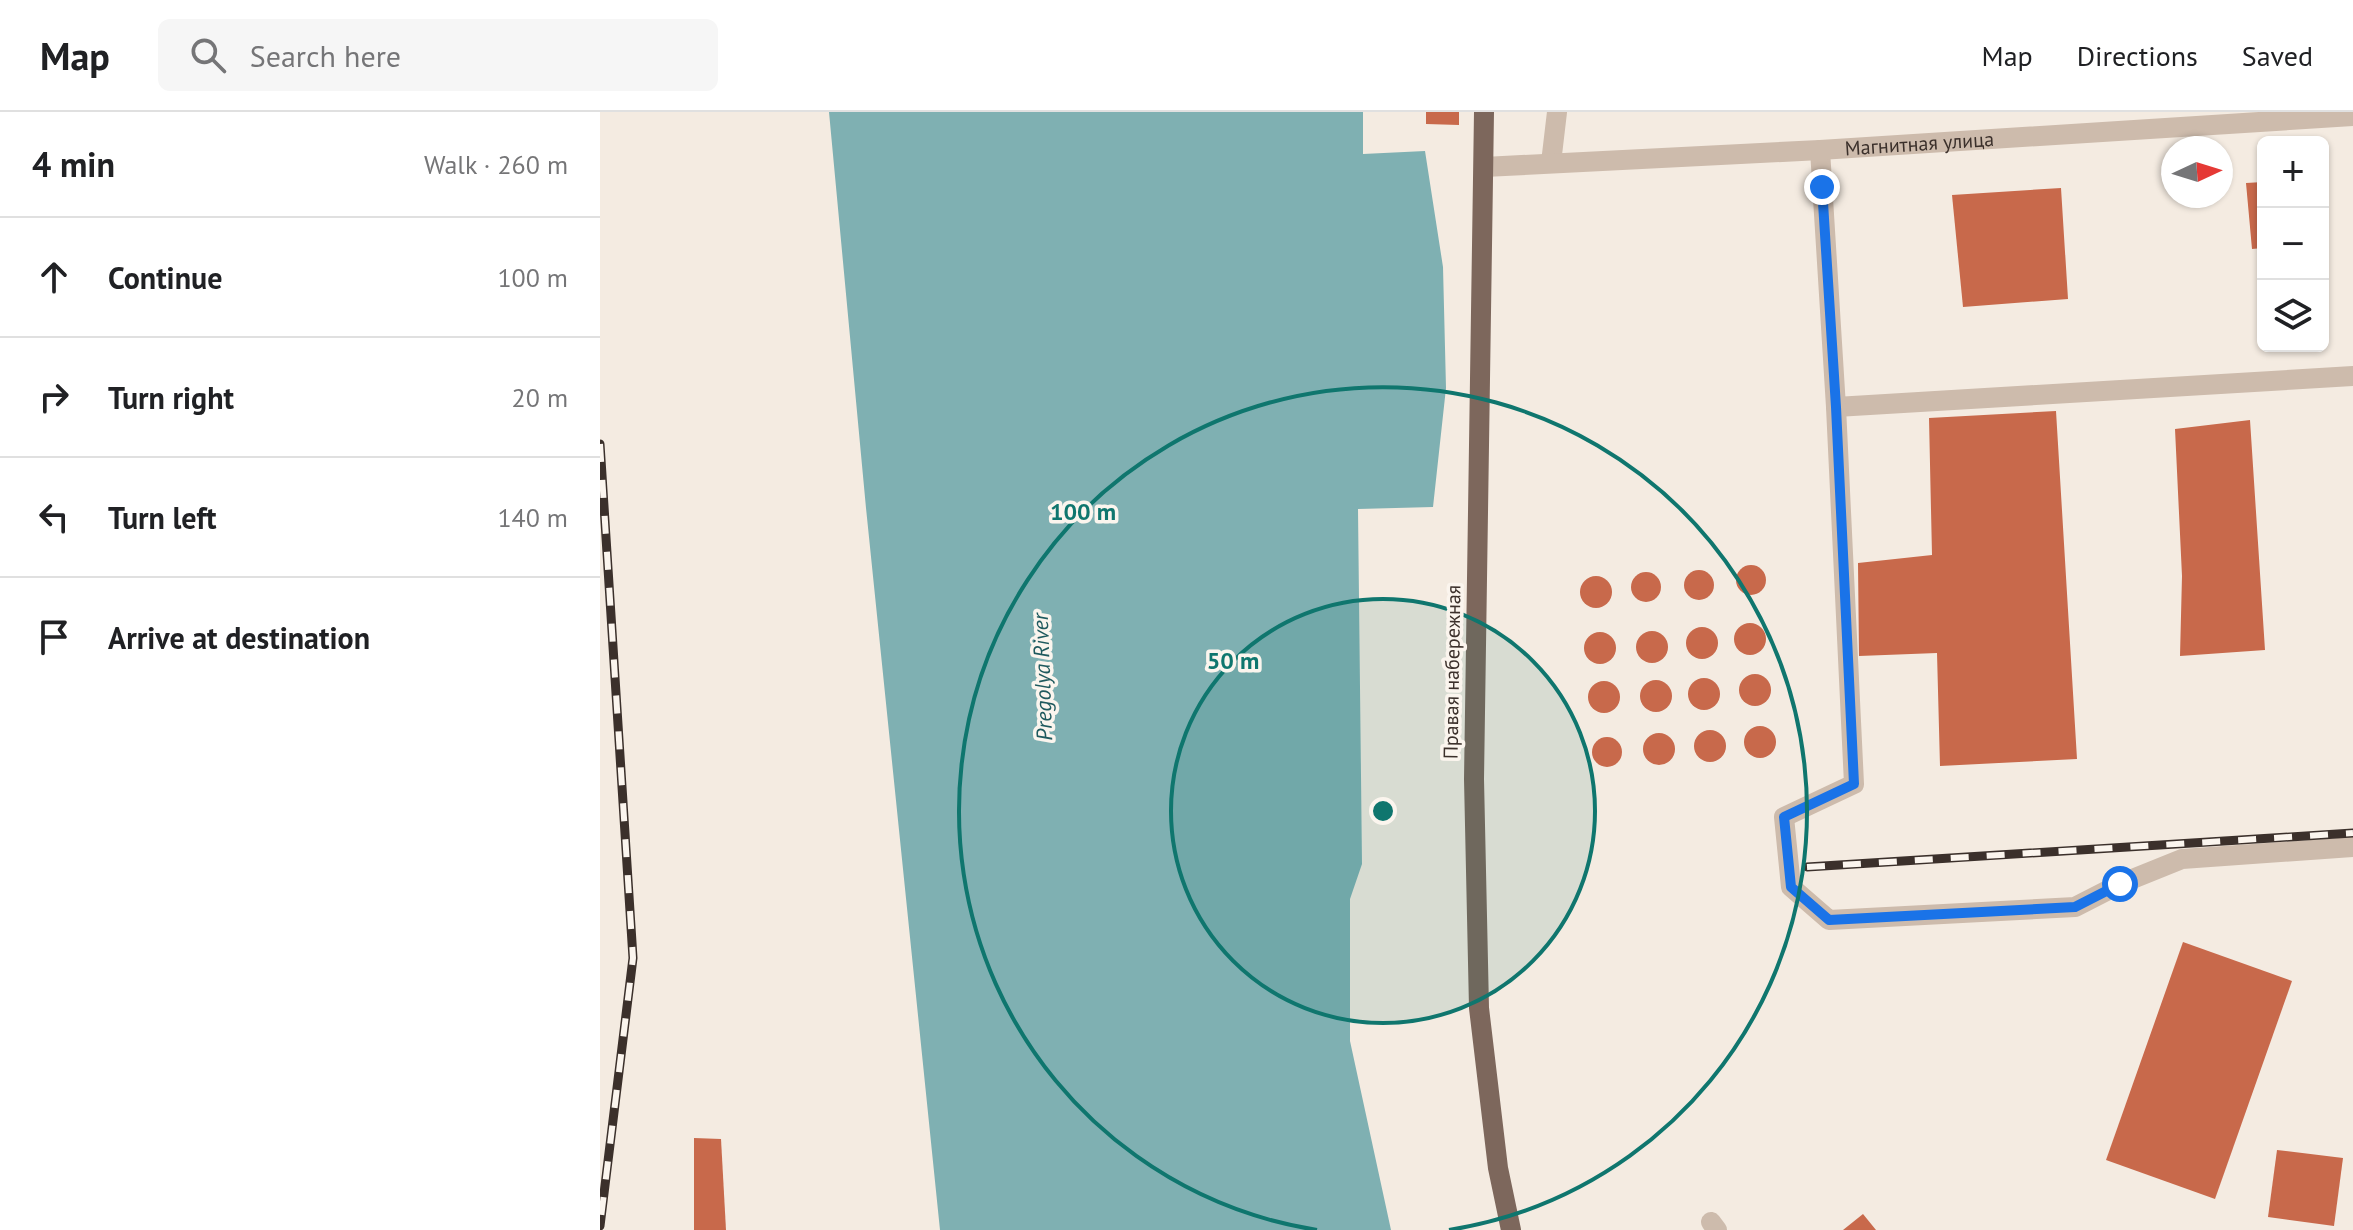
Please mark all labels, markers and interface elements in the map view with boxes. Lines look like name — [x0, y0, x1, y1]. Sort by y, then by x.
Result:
search box — [158, 19, 718, 91]
text: Map — [40, 31, 110, 80]
icon: search — [186, 33, 230, 77]
text: Search here — [250, 36, 401, 75]
text: Map — [1982, 37, 2033, 74]
text: Directions — [2077, 37, 2198, 74]
text: Saved — [2242, 37, 2313, 74]
street label: Магнитная улица — [1844, 126, 1995, 161]
north arrow — [2161, 136, 2233, 208]
map controls — [2257, 136, 2329, 352]
button: + — [2257, 136, 2329, 208]
text: 4 min — [32, 142, 115, 186]
text: Walk · 260 m — [424, 148, 568, 181]
route end — [1804, 169, 1840, 205]
button: − — [2257, 208, 2329, 280]
icon: ahead — [32, 255, 76, 299]
text: Continue — [108, 258, 222, 297]
text: 100 m — [497, 261, 568, 294]
button: layers — [2257, 280, 2329, 352]
icon: right — [32, 375, 76, 419]
text: Turn right — [108, 378, 234, 417]
text: 20 m — [512, 381, 568, 414]
icon: left — [32, 495, 76, 539]
text: 100 m — [1050, 496, 1116, 527]
text: Turn left — [108, 498, 216, 537]
text: 140 m — [497, 501, 568, 534]
street label: Правая набережная — [1437, 585, 1467, 759]
water label: Pregolya River — [1026, 611, 1058, 741]
icon: arrive — [32, 615, 76, 659]
text: Arrive at destination — [108, 618, 370, 657]
text: 50 m — [1207, 645, 1259, 676]
centre of rings — [1369, 797, 1397, 825]
route start — [2102, 866, 2138, 902]

